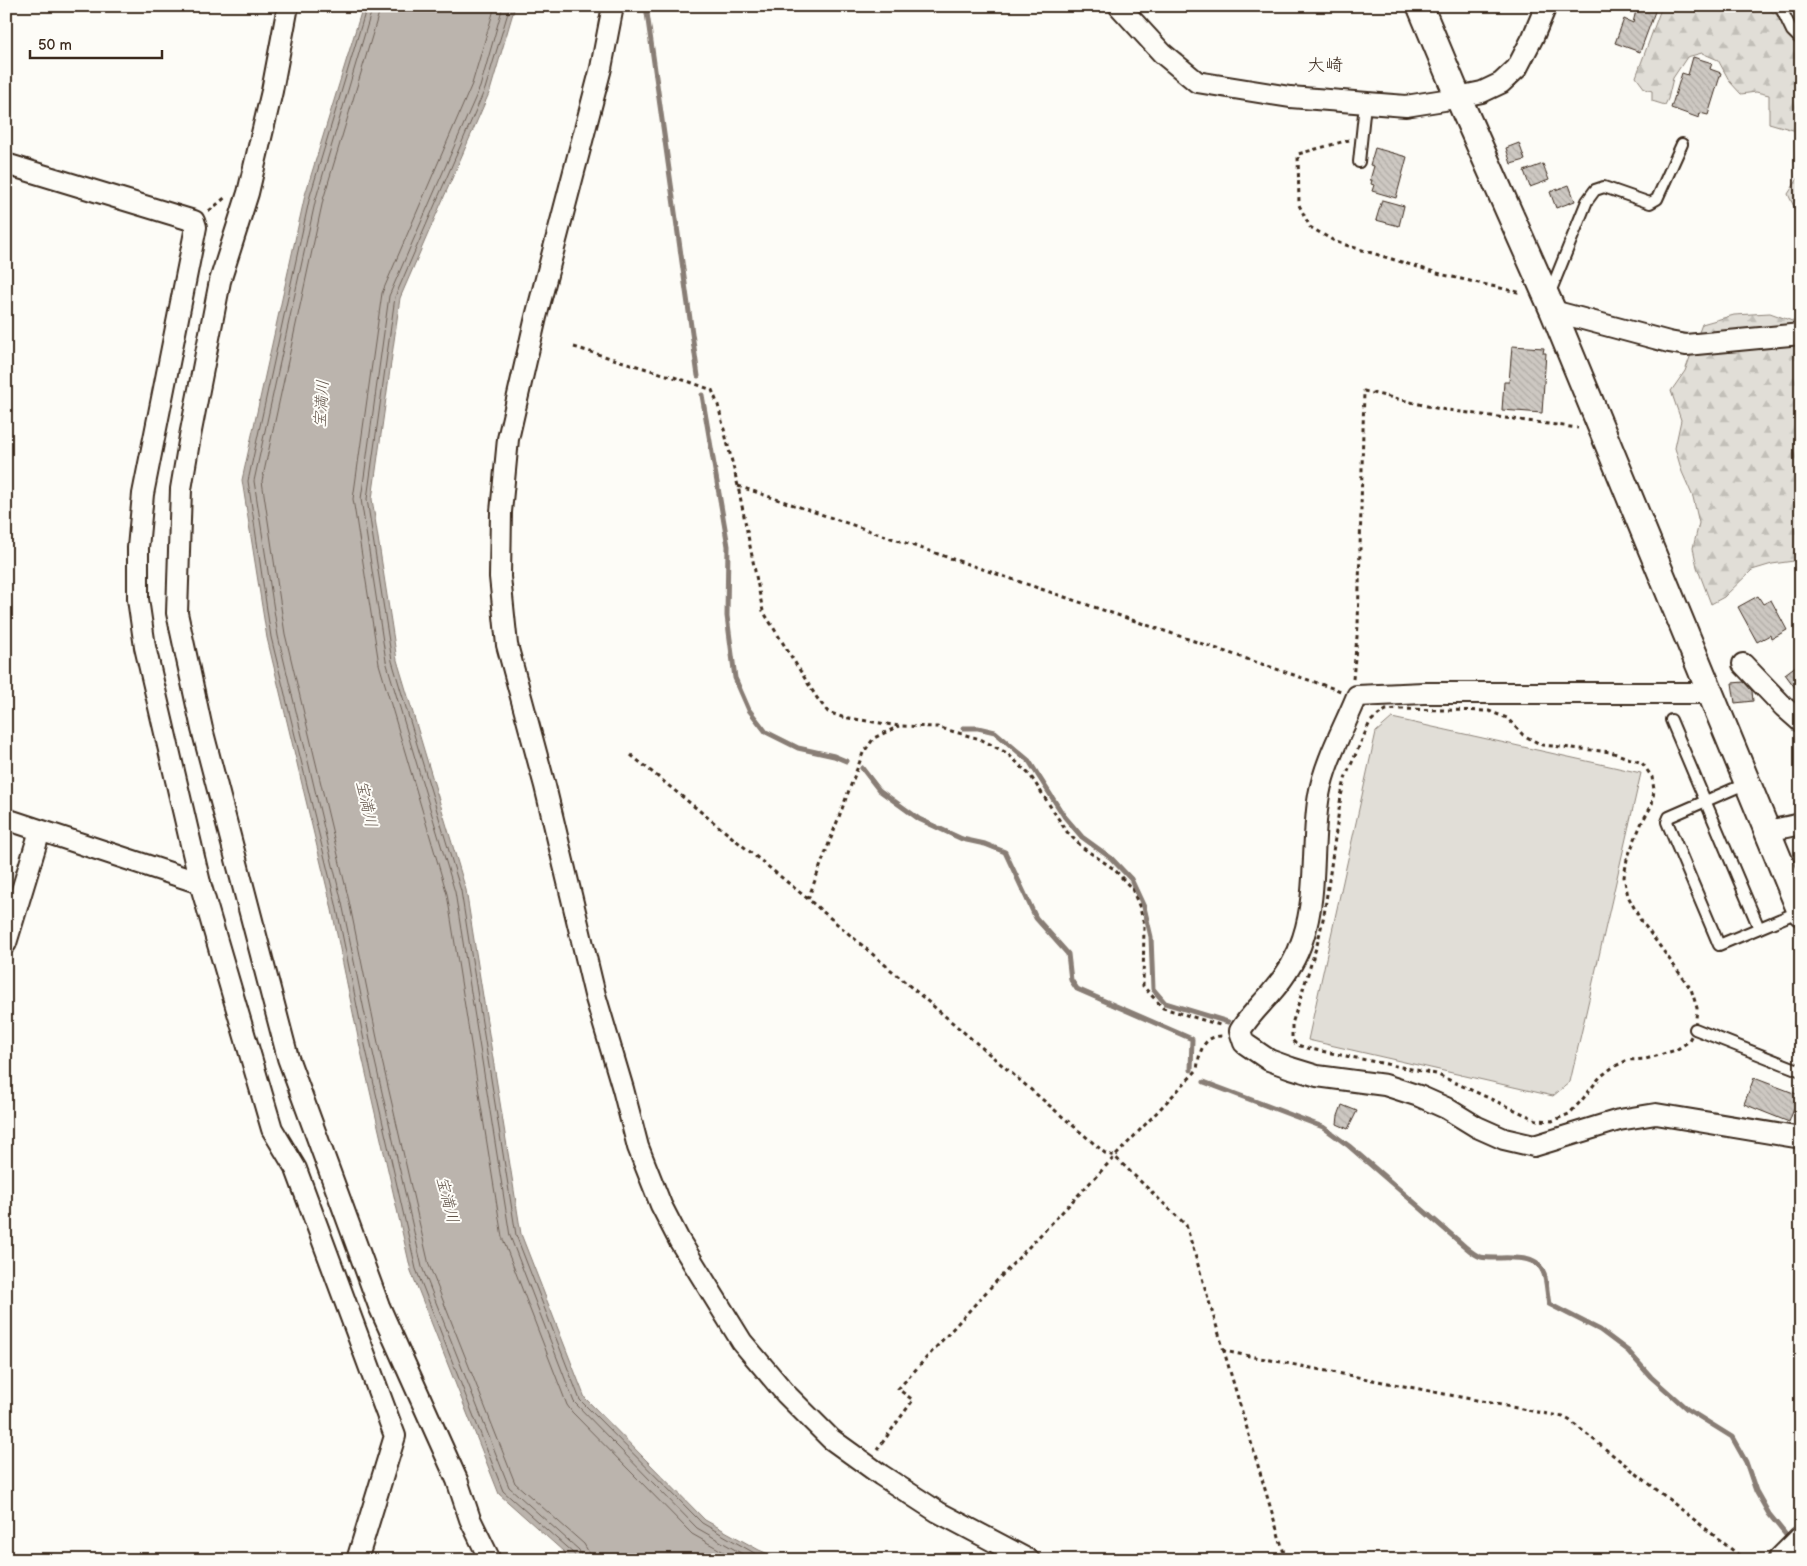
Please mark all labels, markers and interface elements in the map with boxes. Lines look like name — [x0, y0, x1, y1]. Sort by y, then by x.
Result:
scale bar — [30, 28, 162, 60]
text: 50 m — [38, 36, 72, 55]
district label: 大崎 — [1307, 55, 1343, 76]
water label: 宝満川 — [311, 379, 333, 429]
water label: 宝満川 — [352, 779, 380, 829]
water label: 宝満川 — [432, 1174, 462, 1226]

